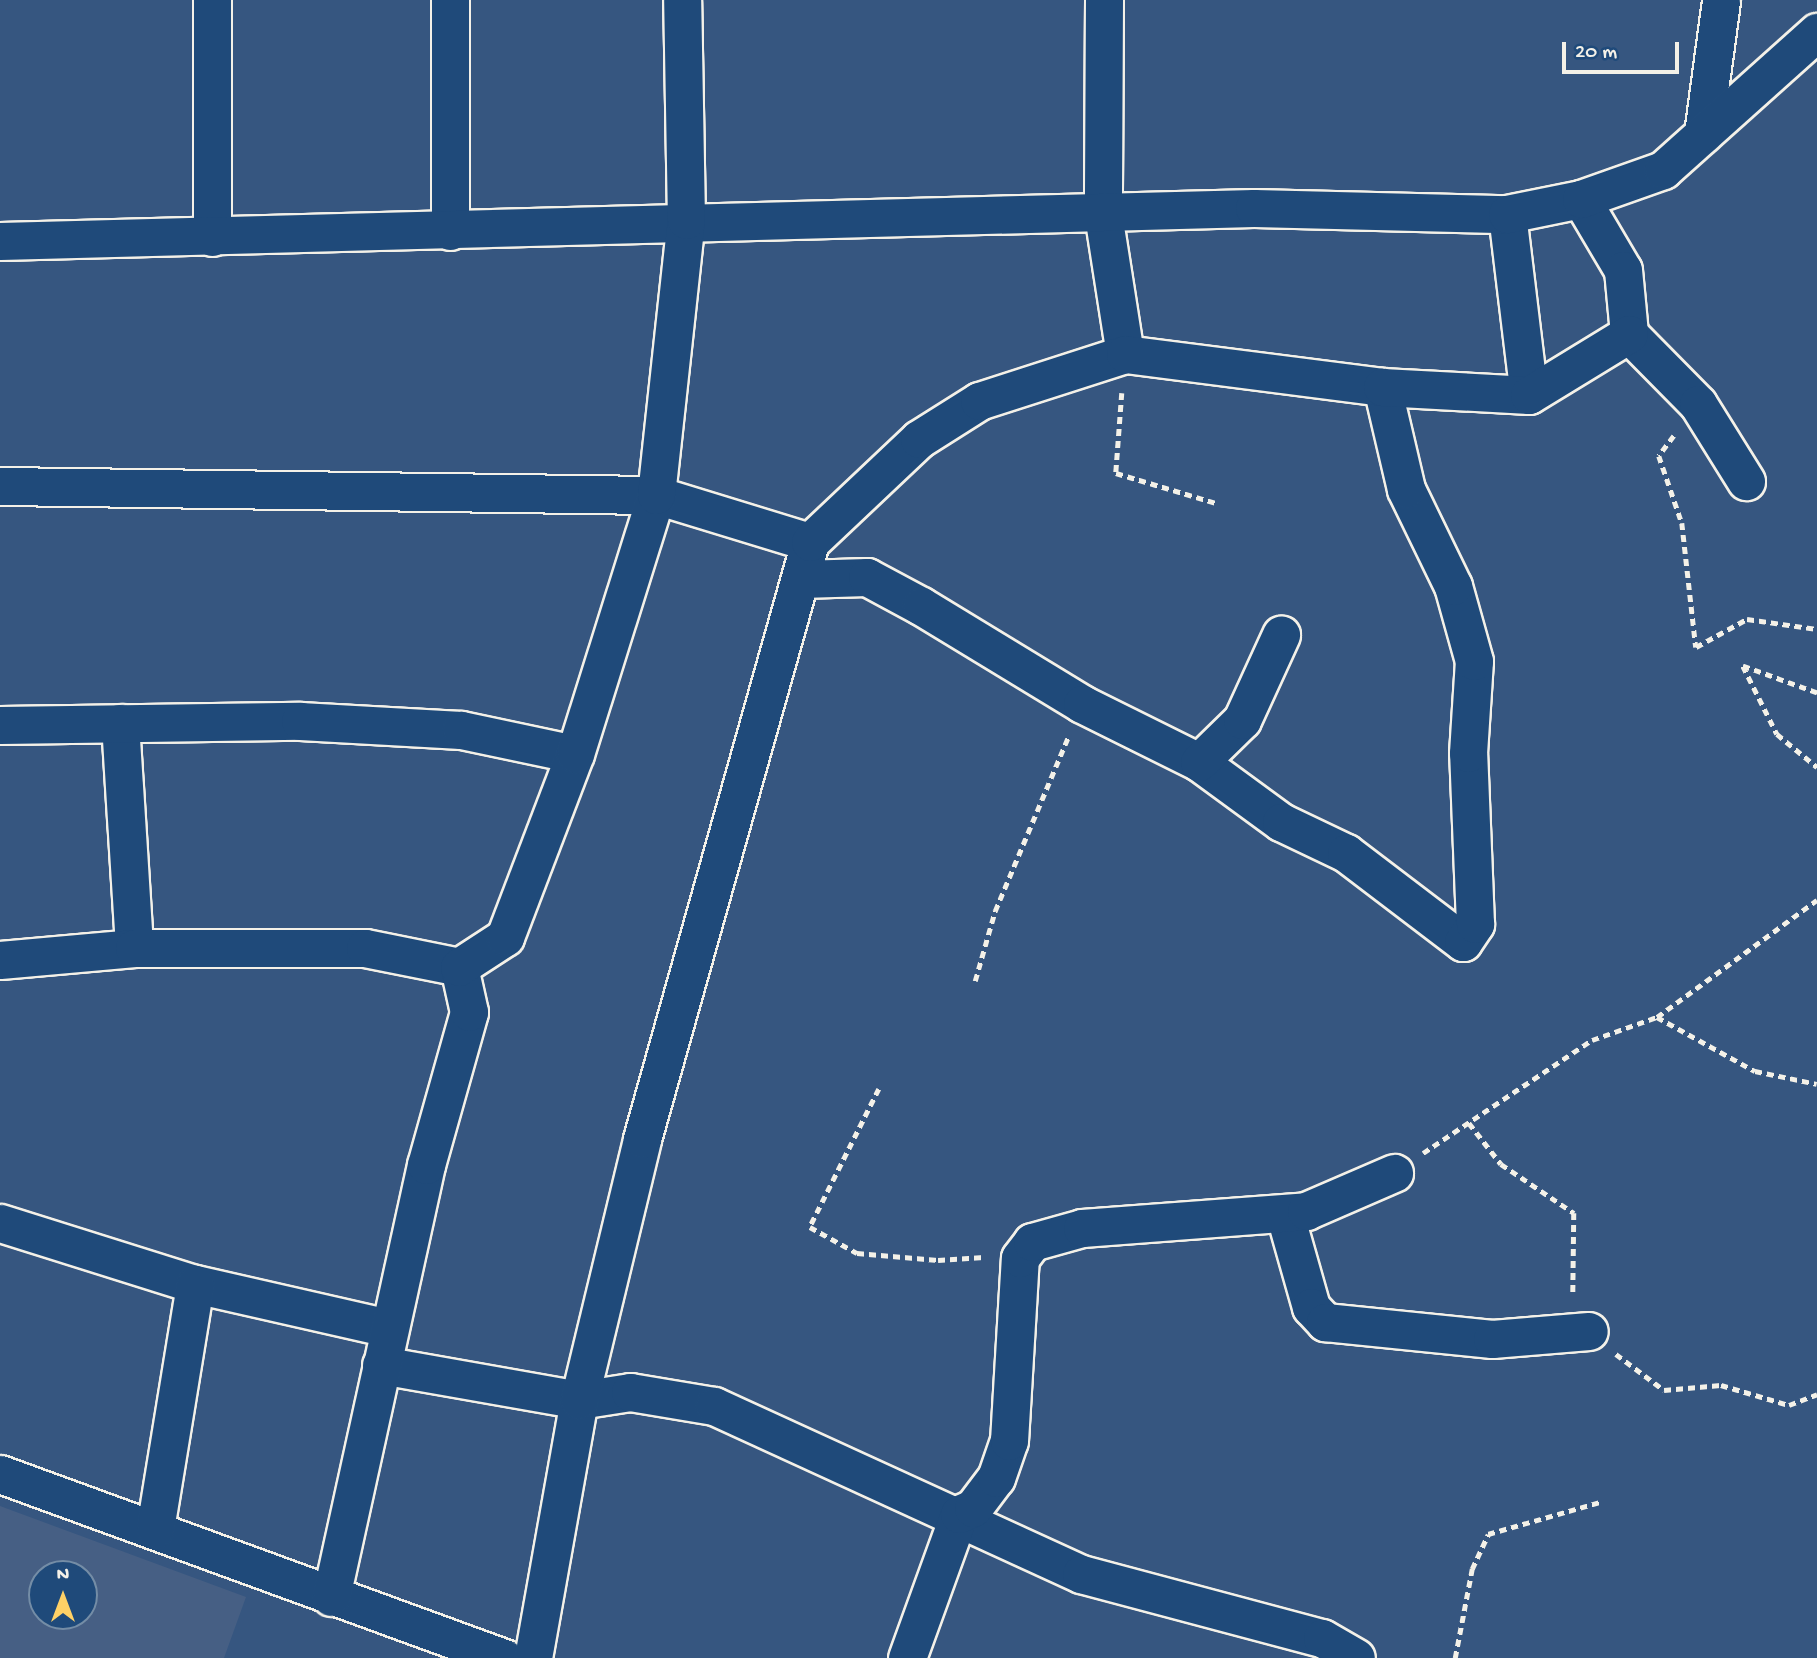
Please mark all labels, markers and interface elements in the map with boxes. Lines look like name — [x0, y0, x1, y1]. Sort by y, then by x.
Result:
scale bar — [1565, 28, 1682, 72]
text: 20 m — [1575, 41, 1617, 66]
north arrow — [28, 1560, 98, 1630]
text: N — [57, 1564, 69, 1587]

